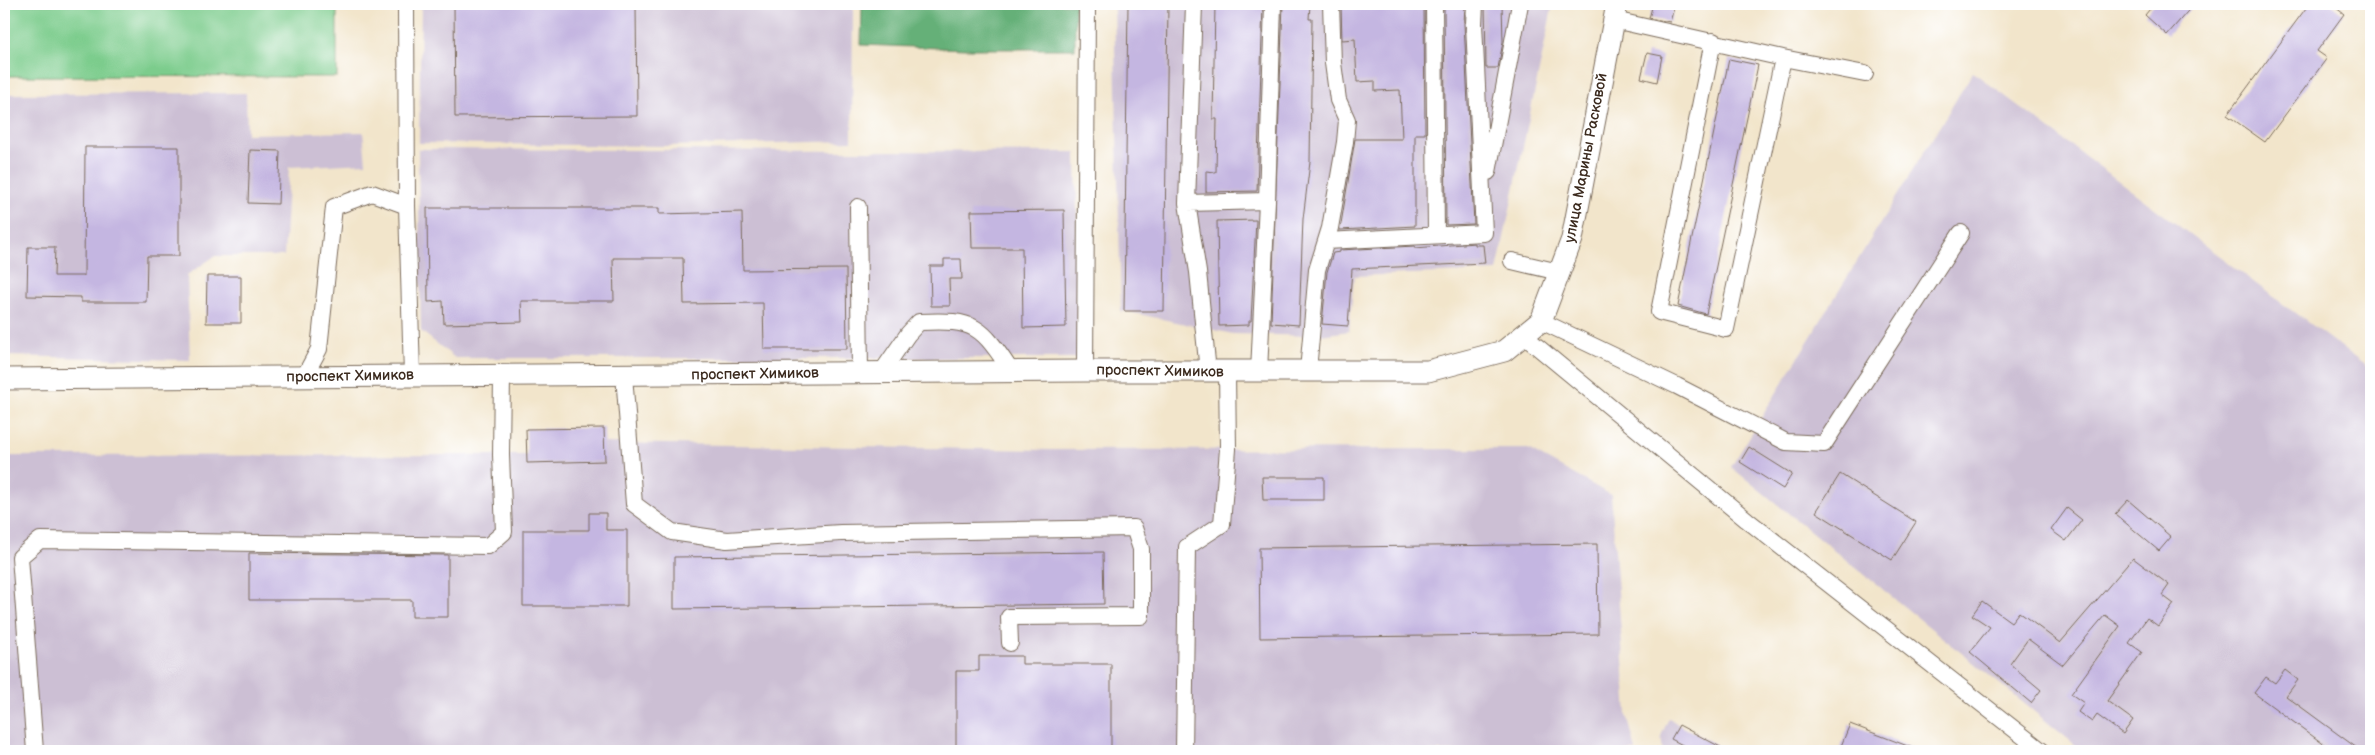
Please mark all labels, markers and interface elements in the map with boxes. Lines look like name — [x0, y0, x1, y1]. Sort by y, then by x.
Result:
street label: улица Марины Расковой — [1560, 71, 1612, 245]
street label: проспект Химиков — [1096, 360, 1224, 382]
street label: проспект Химиков — [691, 363, 819, 385]
street label: проспект Химиков — [286, 365, 414, 387]

